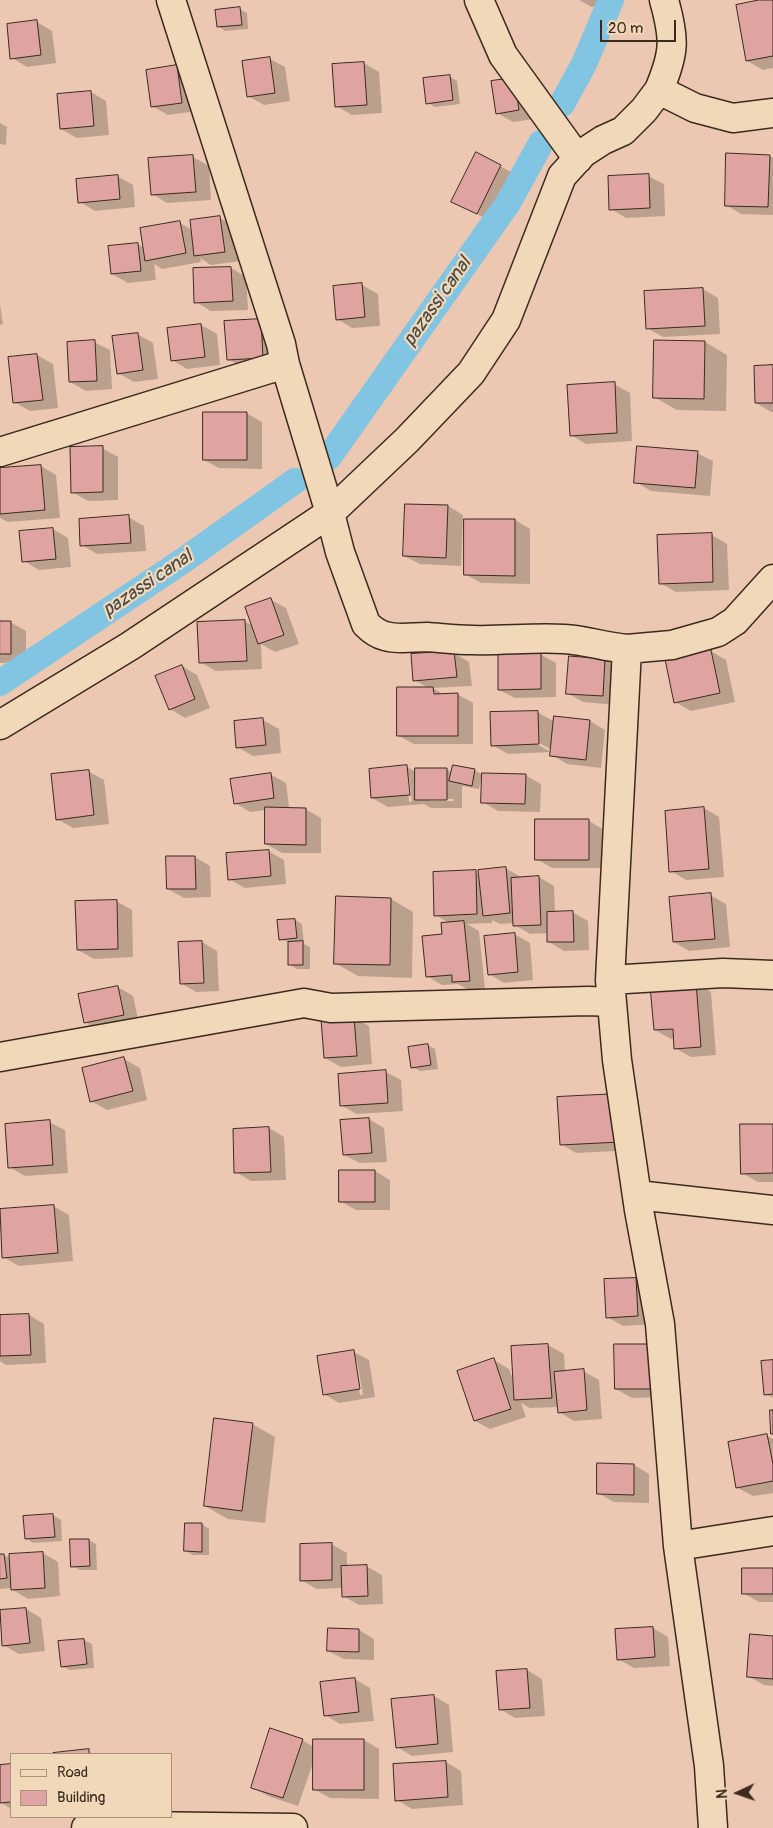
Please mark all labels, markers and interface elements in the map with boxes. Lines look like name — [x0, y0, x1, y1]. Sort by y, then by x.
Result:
scale bar — [603, 10, 679, 42]
text: 20 m — [608, 19, 643, 38]
water label: pazassi canal — [399, 253, 477, 351]
water label: pazassi canal — [99, 546, 197, 622]
legend — [10, 1753, 172, 1818]
text: Road — [57, 1763, 88, 1782]
north arrow — [713, 1768, 763, 1818]
text: Building — [57, 1788, 105, 1807]
text: N — [714, 1789, 731, 1799]

